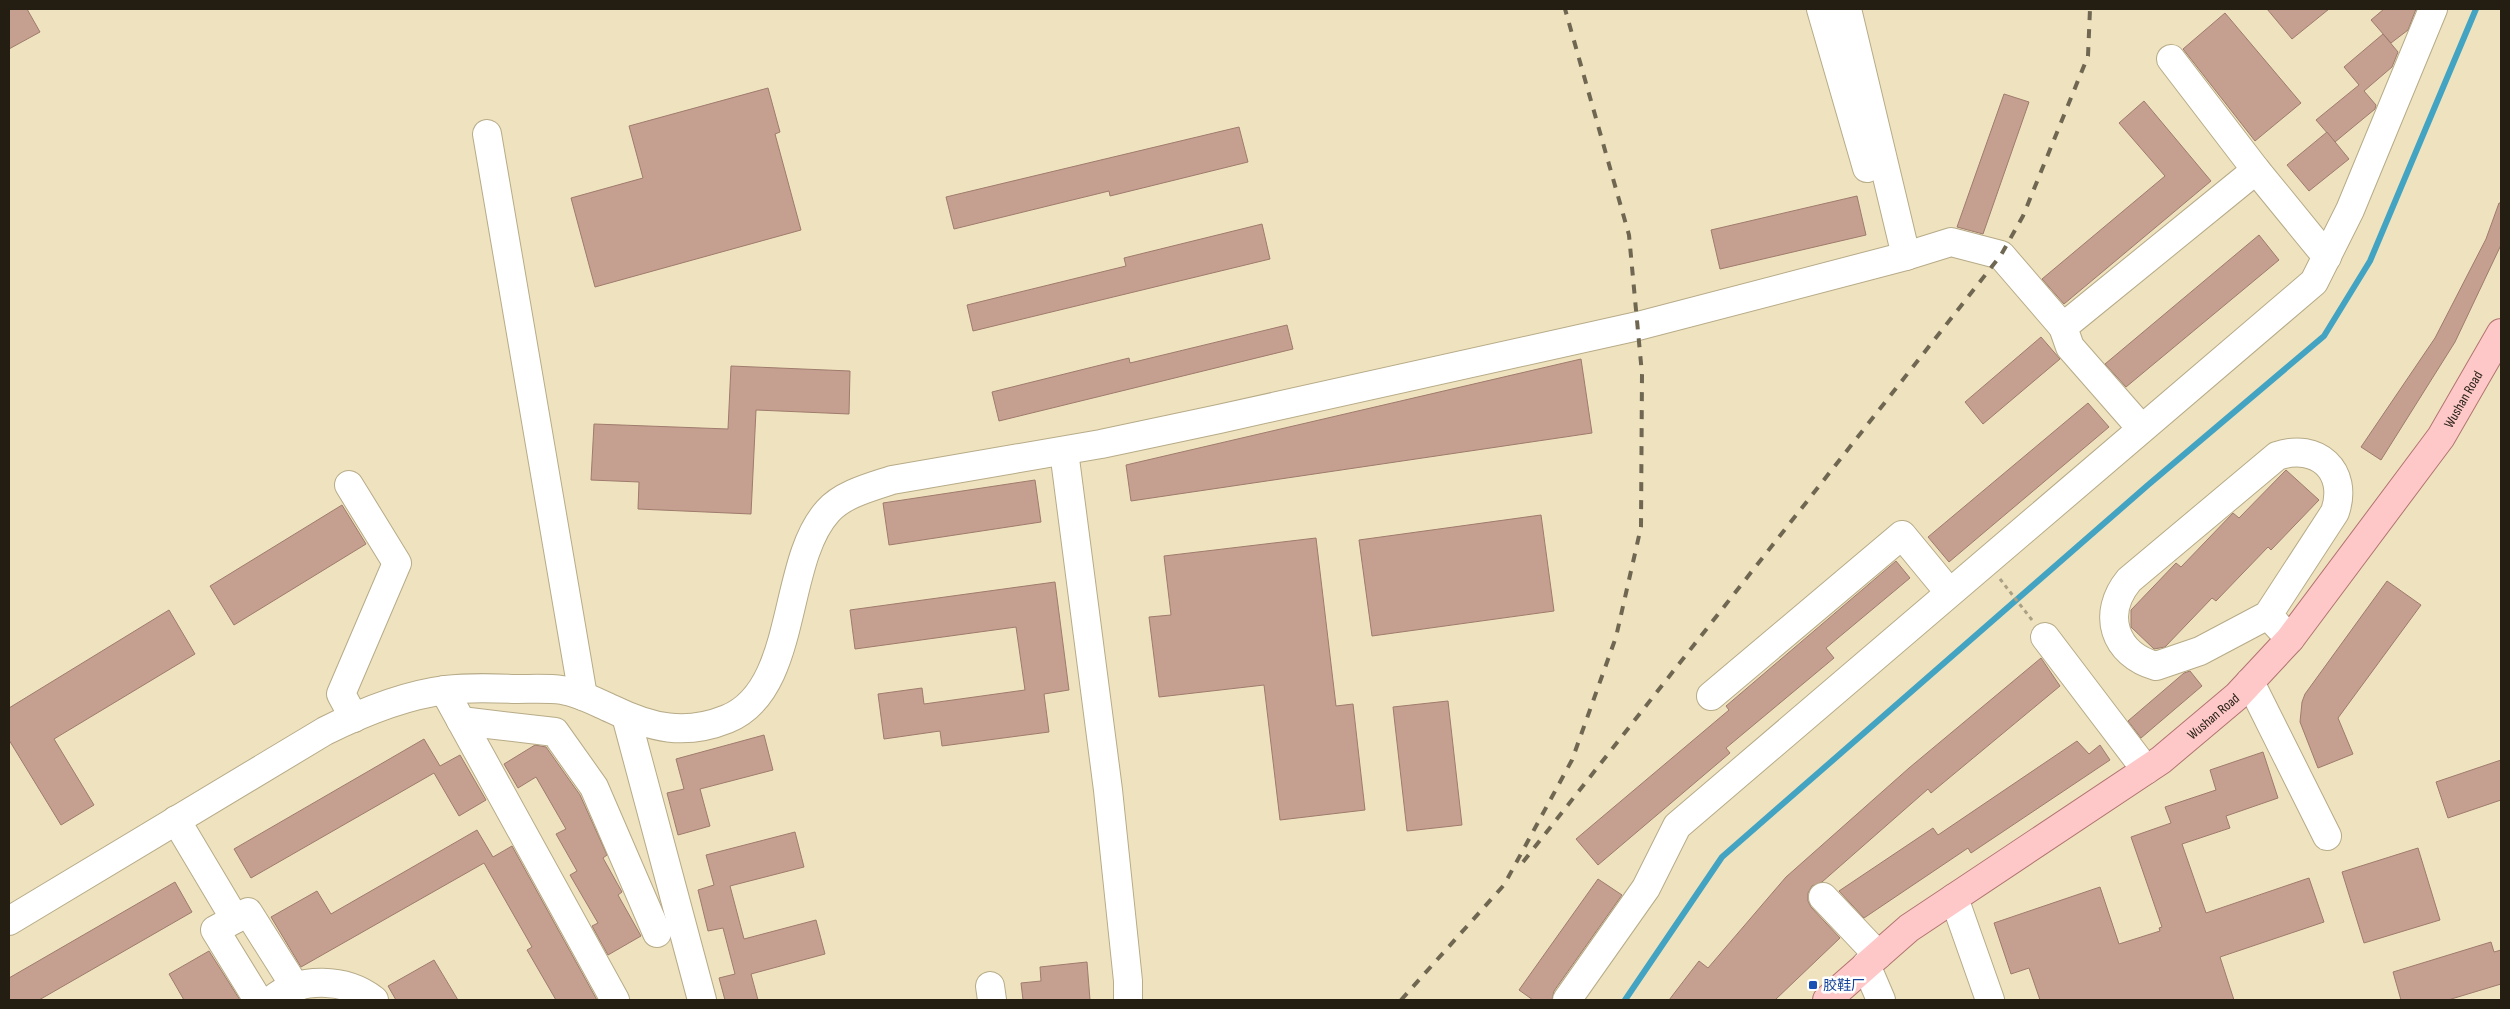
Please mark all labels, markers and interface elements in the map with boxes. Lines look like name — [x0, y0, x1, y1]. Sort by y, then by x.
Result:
street label: Wushan Road — [2440, 368, 2486, 431]
street label: Wushan Road — [2184, 689, 2243, 743]
place label: 胶鞋厂 — [1823, 977, 1865, 994]
marker: 胶鞋厂 — [1807, 979, 1819, 991]

